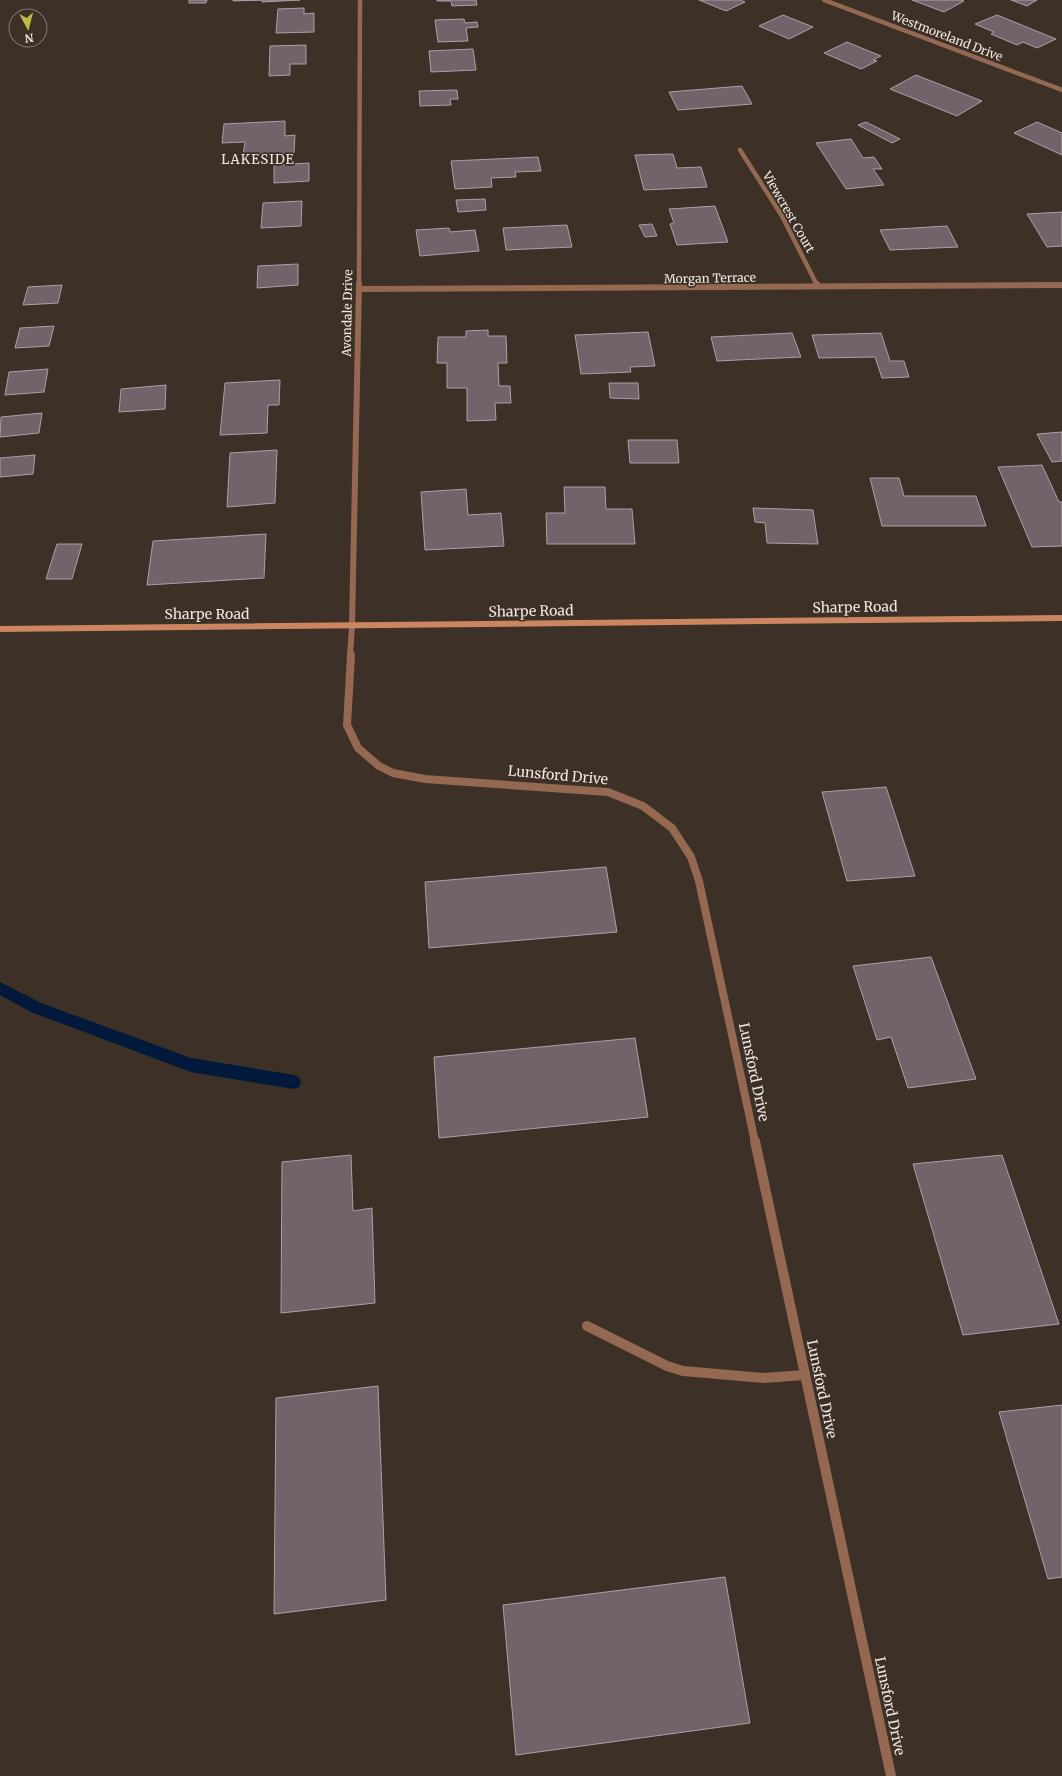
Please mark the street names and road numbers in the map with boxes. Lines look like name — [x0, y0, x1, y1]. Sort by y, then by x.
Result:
street label: Westmoreland Drive — [888, 7, 1005, 64]
street label: Viewcrest Court — [759, 168, 818, 256]
street label: Avondale Drive — [339, 269, 355, 358]
street label: Morgan Terrace — [664, 270, 756, 286]
street label: Sharpe Road — [812, 597, 898, 617]
street label: Sharpe Road — [488, 601, 574, 621]
street label: Sharpe Road — [165, 605, 250, 623]
street label: Lunsford Drive — [507, 762, 609, 788]
street label: Lunsford Drive — [735, 1021, 773, 1123]
street label: Lunsford Drive — [803, 1338, 841, 1440]
street label: Lunsford Drive — [871, 1655, 909, 1757]

